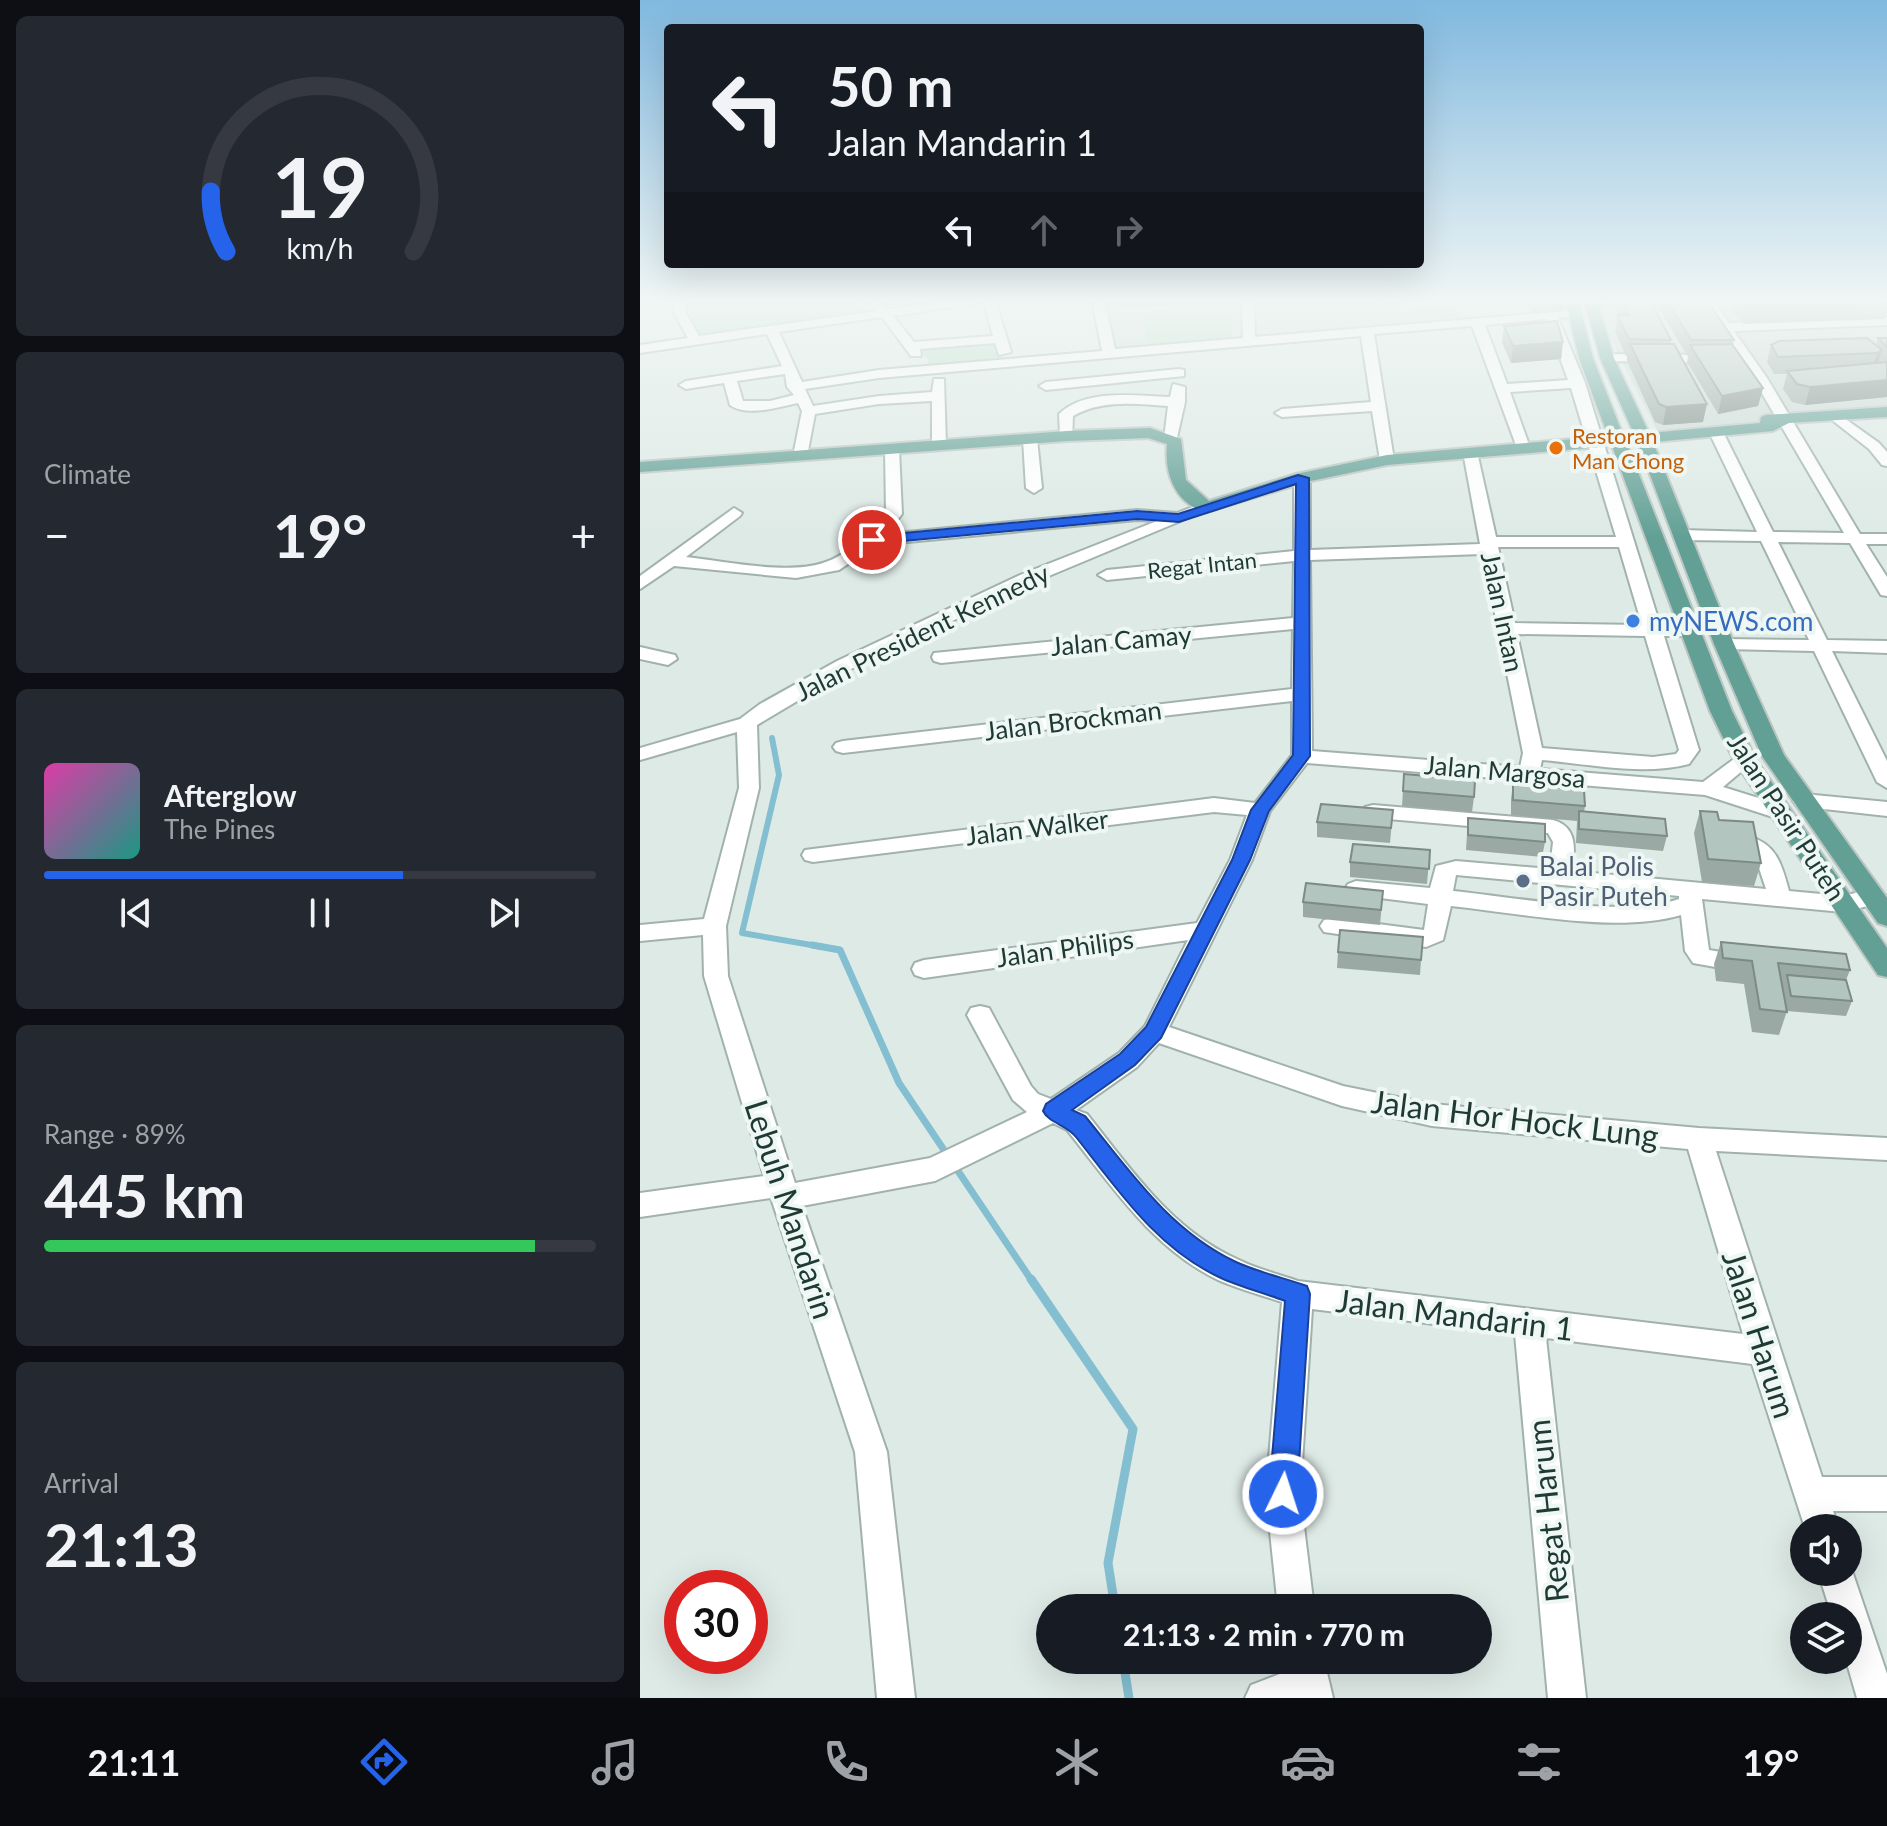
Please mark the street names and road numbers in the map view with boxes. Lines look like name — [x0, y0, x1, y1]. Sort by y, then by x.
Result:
street label: Regat Intan — [1146, 546, 1258, 584]
street label: Jalan Intan — [1475, 549, 1531, 675]
street label: Jalan President Kennedy — [790, 556, 1055, 707]
street label: Jalan Camay — [1049, 618, 1193, 662]
street label: Jalan Brockman — [983, 693, 1163, 747]
street label: Jalan Pasir Puteh — [1721, 728, 1853, 906]
street label: Jalan Margosa — [1423, 748, 1587, 794]
street label: Jalan Walker — [964, 802, 1111, 852]
street label: Jalan Philips — [994, 923, 1136, 973]
street label: Jalan Hor Hock Lung — [1369, 1081, 1661, 1155]
street label: Lebuh Mandarin — [737, 1095, 845, 1323]
street label: Jalan Harum — [1715, 1245, 1805, 1423]
street label: Jalan Mandarin 1 — [1334, 1280, 1576, 1348]
street label: Regat Harum — [1518, 1418, 1576, 1604]

